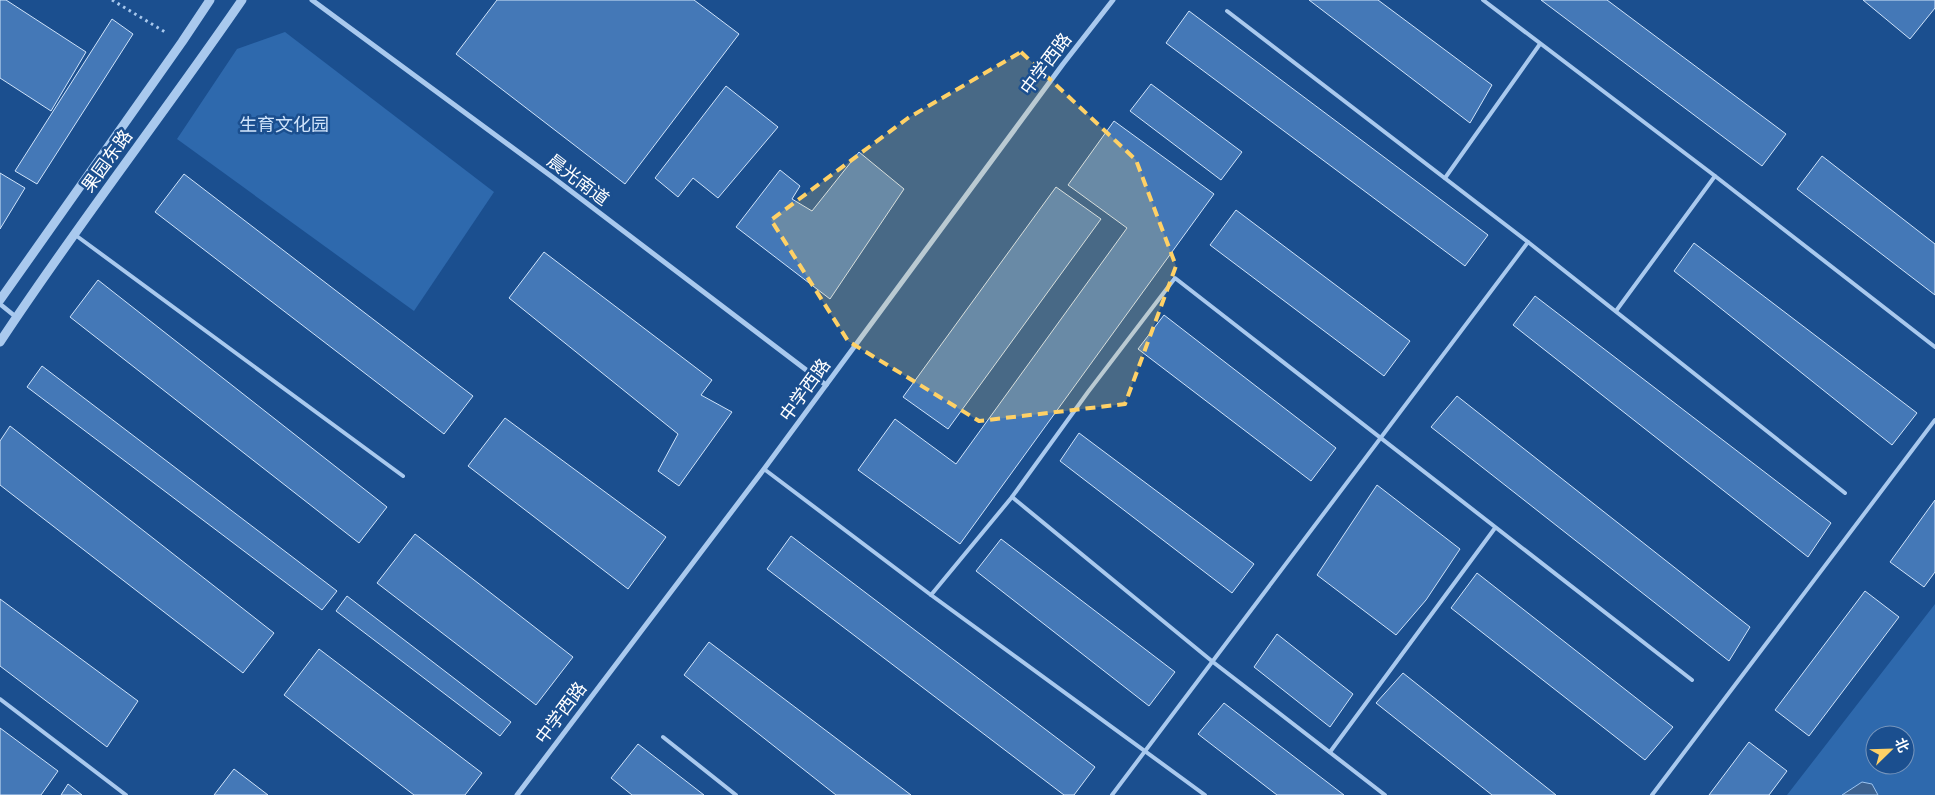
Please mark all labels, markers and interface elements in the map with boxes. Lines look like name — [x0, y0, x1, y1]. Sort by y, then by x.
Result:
street label: 中学西路 — [1014, 27, 1078, 101]
park label: 生育文化园 — [239, 112, 329, 138]
street label: 果园东路 — [75, 124, 139, 198]
street label: 晨光南道 — [541, 148, 615, 212]
street label: 中学西路 — [773, 353, 837, 427]
street label: 中学西路 — [529, 676, 593, 750]
north arrow — [1865, 725, 1915, 775]
text: 北 — [1890, 735, 1914, 755]

